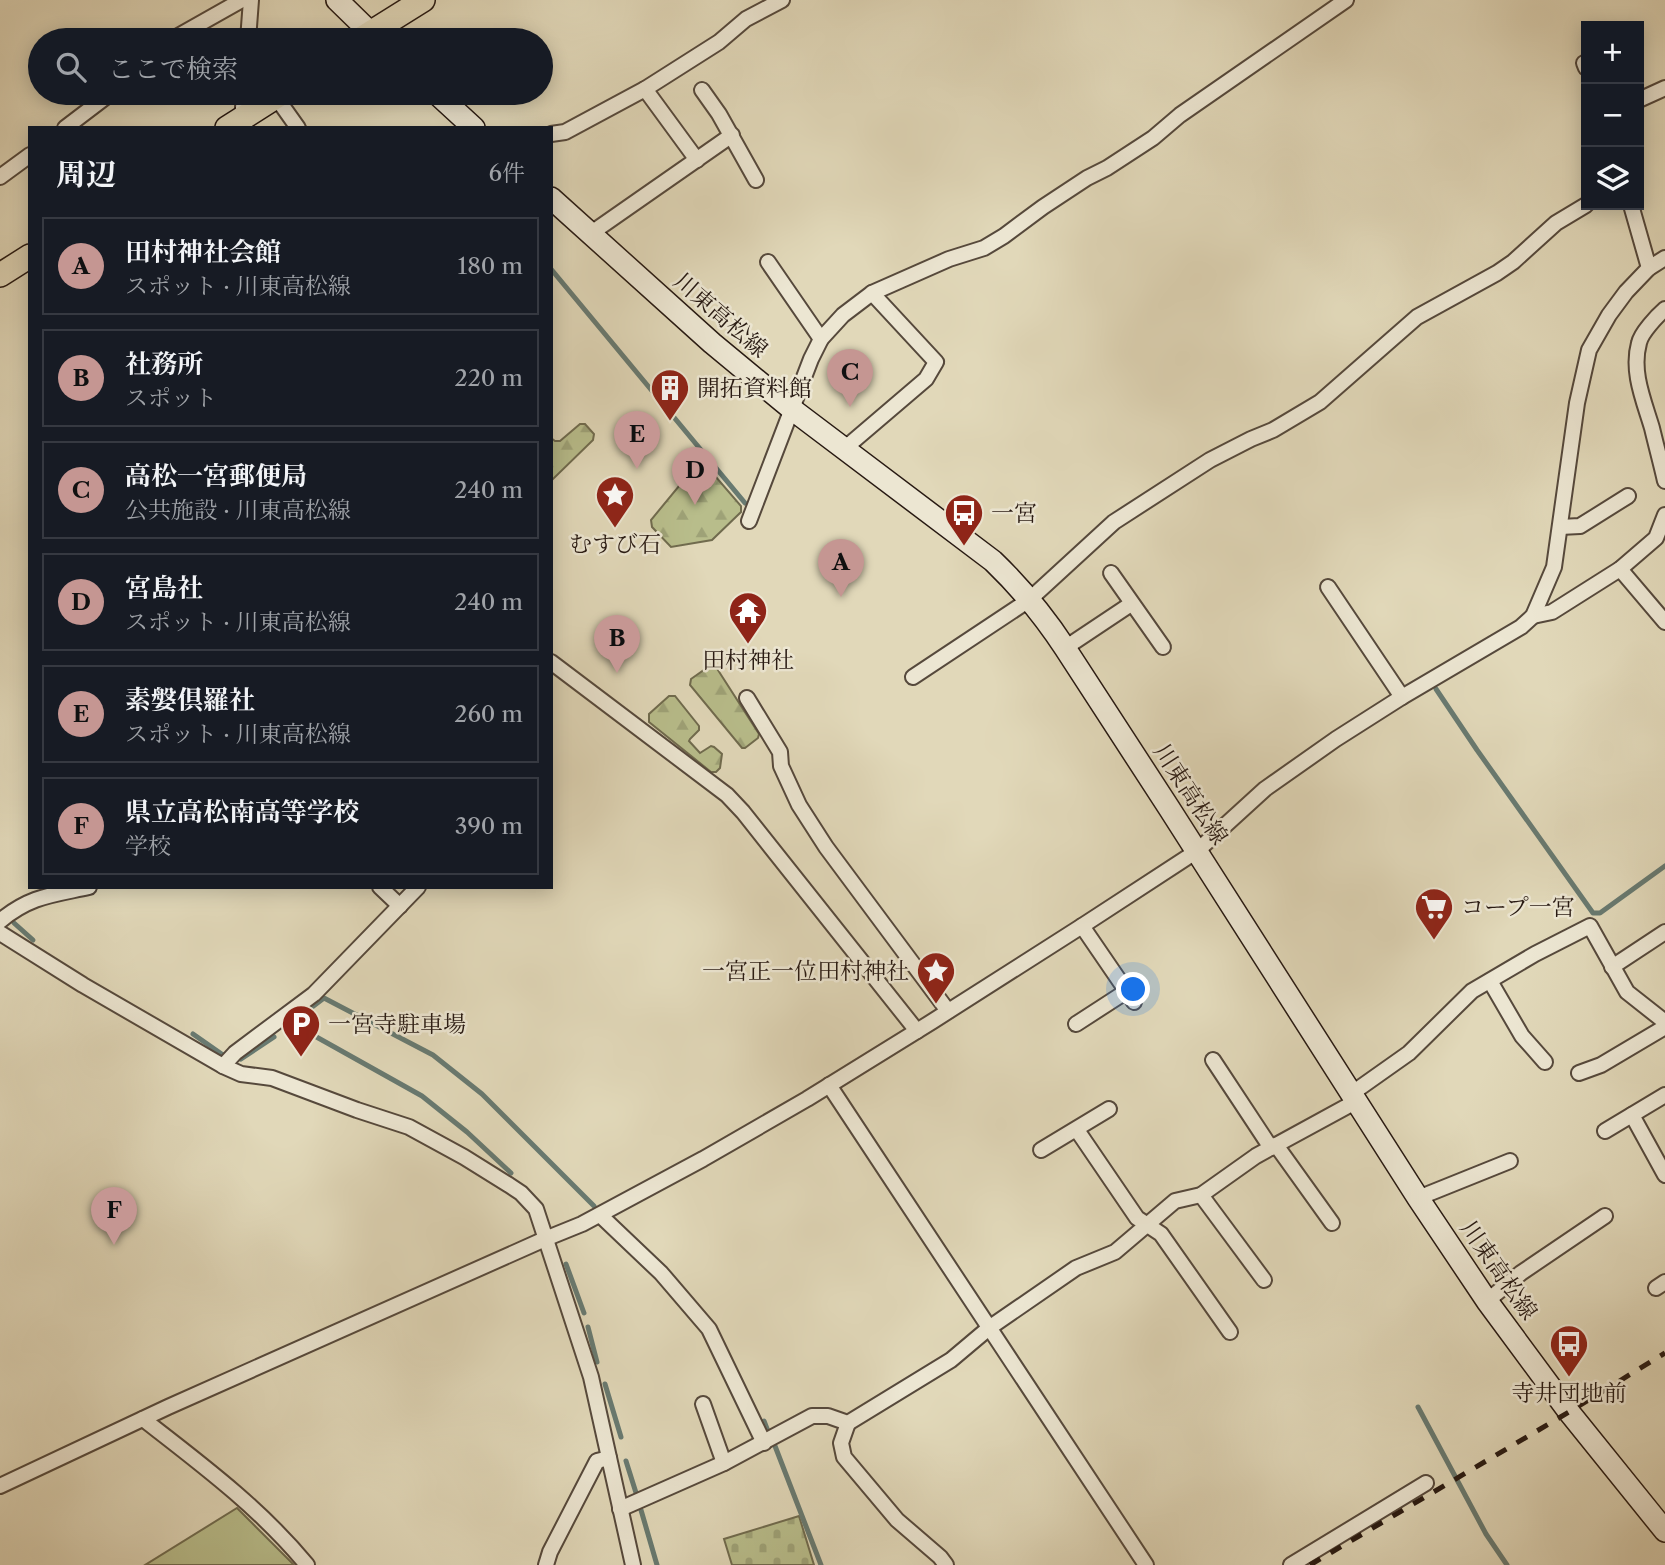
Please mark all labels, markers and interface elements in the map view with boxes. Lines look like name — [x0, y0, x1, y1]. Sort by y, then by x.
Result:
map controls — [1581, 21, 1644, 210]
button: + — [1581, 21, 1644, 84]
search box — [28, 28, 553, 105]
icon: search — [52, 48, 90, 86]
text: ここで検索 — [108, 53, 238, 85]
button: − — [1581, 84, 1644, 147]
button: layers — [1581, 147, 1644, 210]
text: 周辺 — [56, 156, 116, 193]
text: 6件 — [489, 159, 525, 187]
text: 田村神社会館 — [125, 236, 281, 268]
text: A — [72, 252, 90, 280]
text: 180 m — [458, 252, 523, 280]
street label: 川東高松線 — [668, 267, 774, 363]
text: スポット · 川東高松線 — [125, 272, 351, 300]
text: 社務所 — [125, 348, 203, 380]
pin: C — [827, 349, 873, 407]
text: B — [72, 364, 90, 392]
text: 220 m — [454, 364, 523, 392]
building icon: 開拓資料館 — [649, 367, 691, 422]
place label: 開拓資料館 — [697, 374, 812, 402]
text: スポット — [125, 384, 217, 412]
pin: E — [614, 411, 660, 469]
pin: D — [672, 447, 718, 505]
text: 高松一宮郵便局 — [125, 460, 307, 492]
place icon: むすび石 — [594, 474, 636, 529]
text: C — [72, 476, 90, 504]
text: 240 m — [454, 476, 523, 504]
bus stop icon: 一宮 — [943, 492, 985, 547]
text: 公共施設 · 川東高松線 — [125, 496, 351, 524]
place label: 一宮 — [991, 499, 1037, 527]
place label: むすび石 — [569, 530, 661, 558]
pin: A — [818, 539, 864, 597]
text: 宮島社 — [125, 572, 203, 604]
text: D — [71, 588, 91, 616]
text: 240 m — [454, 588, 523, 616]
temple icon: 田村神社 — [727, 590, 769, 645]
text: スポット · 川東高松線 — [125, 608, 351, 636]
pin: B — [594, 615, 640, 673]
place label: 田村神社 — [702, 646, 794, 674]
text: 素媻倶羅社 — [125, 684, 255, 716]
text: E — [73, 700, 89, 728]
text: 260 m — [454, 700, 523, 728]
text: スポット · 川東高松線 — [125, 720, 351, 748]
street label: 川東高松線 — [1148, 738, 1234, 850]
text: 県立高松南高等学校 — [125, 796, 359, 828]
text: F — [73, 812, 89, 840]
text: 390 m — [455, 812, 523, 840]
text: 学校 — [125, 832, 171, 860]
supermarket icon: コープ一宮 — [1413, 886, 1455, 941]
place label: コープ一宮 — [1461, 893, 1575, 921]
place icon: 一宮正一位田村神社 — [915, 950, 957, 1005]
place label: 一宮正一位田村神社 — [702, 957, 909, 985]
your location — [1116, 972, 1150, 1006]
parking icon: 一宮寺駐車場 — [280, 1003, 322, 1058]
place label: 一宮寺駐車場 — [328, 1010, 466, 1038]
pin: F — [91, 1187, 137, 1245]
street label: 川東高松線 — [1455, 1215, 1543, 1325]
bus stop icon: 寺井団地前 — [1548, 1323, 1590, 1378]
place label: 寺井団地前 — [1512, 1379, 1627, 1407]

